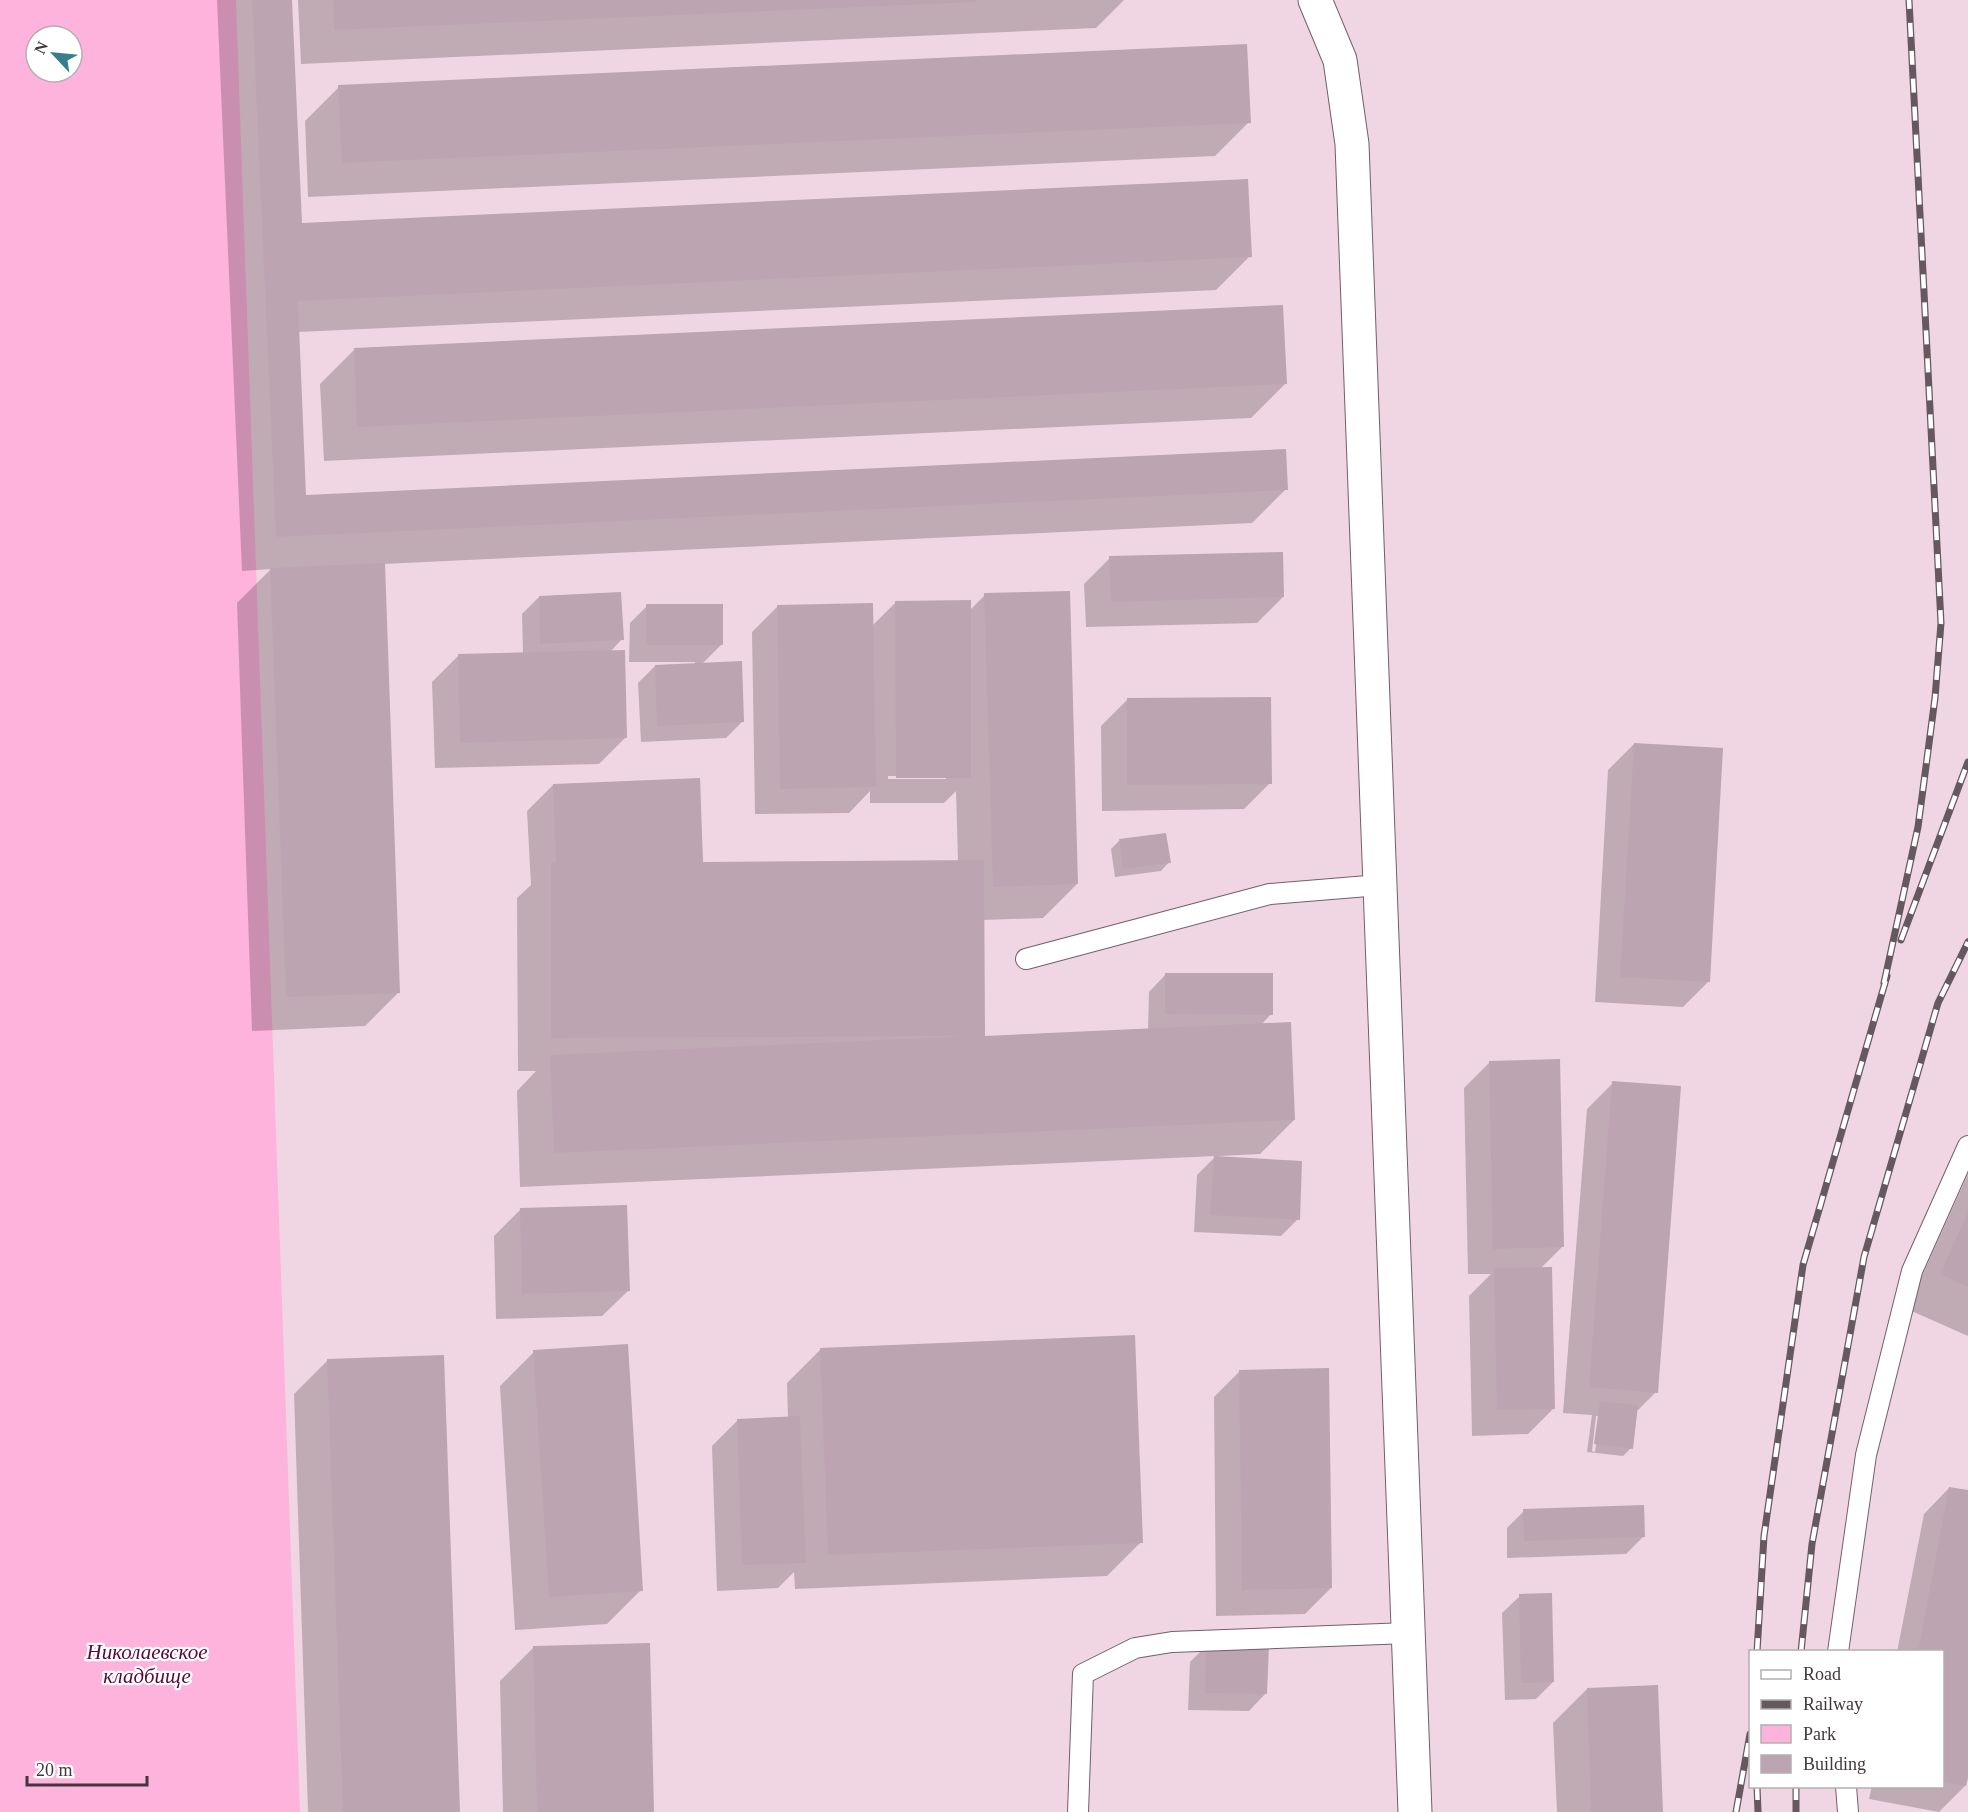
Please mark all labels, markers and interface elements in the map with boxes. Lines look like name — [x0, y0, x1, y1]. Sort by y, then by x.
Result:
north arrow — [24, 24, 84, 84]
text: N — [31, 38, 51, 57]
park label: Николаевское кладбище — [86, 1640, 207, 1688]
legend — [1749, 1650, 1944, 1788]
text: Road — [1803, 1664, 1841, 1684]
text: Railway — [1803, 1694, 1863, 1714]
text: Park — [1803, 1724, 1836, 1744]
scale bar — [27, 1749, 147, 1787]
text: Building — [1803, 1754, 1866, 1774]
text: 20 m — [36, 1760, 73, 1780]

